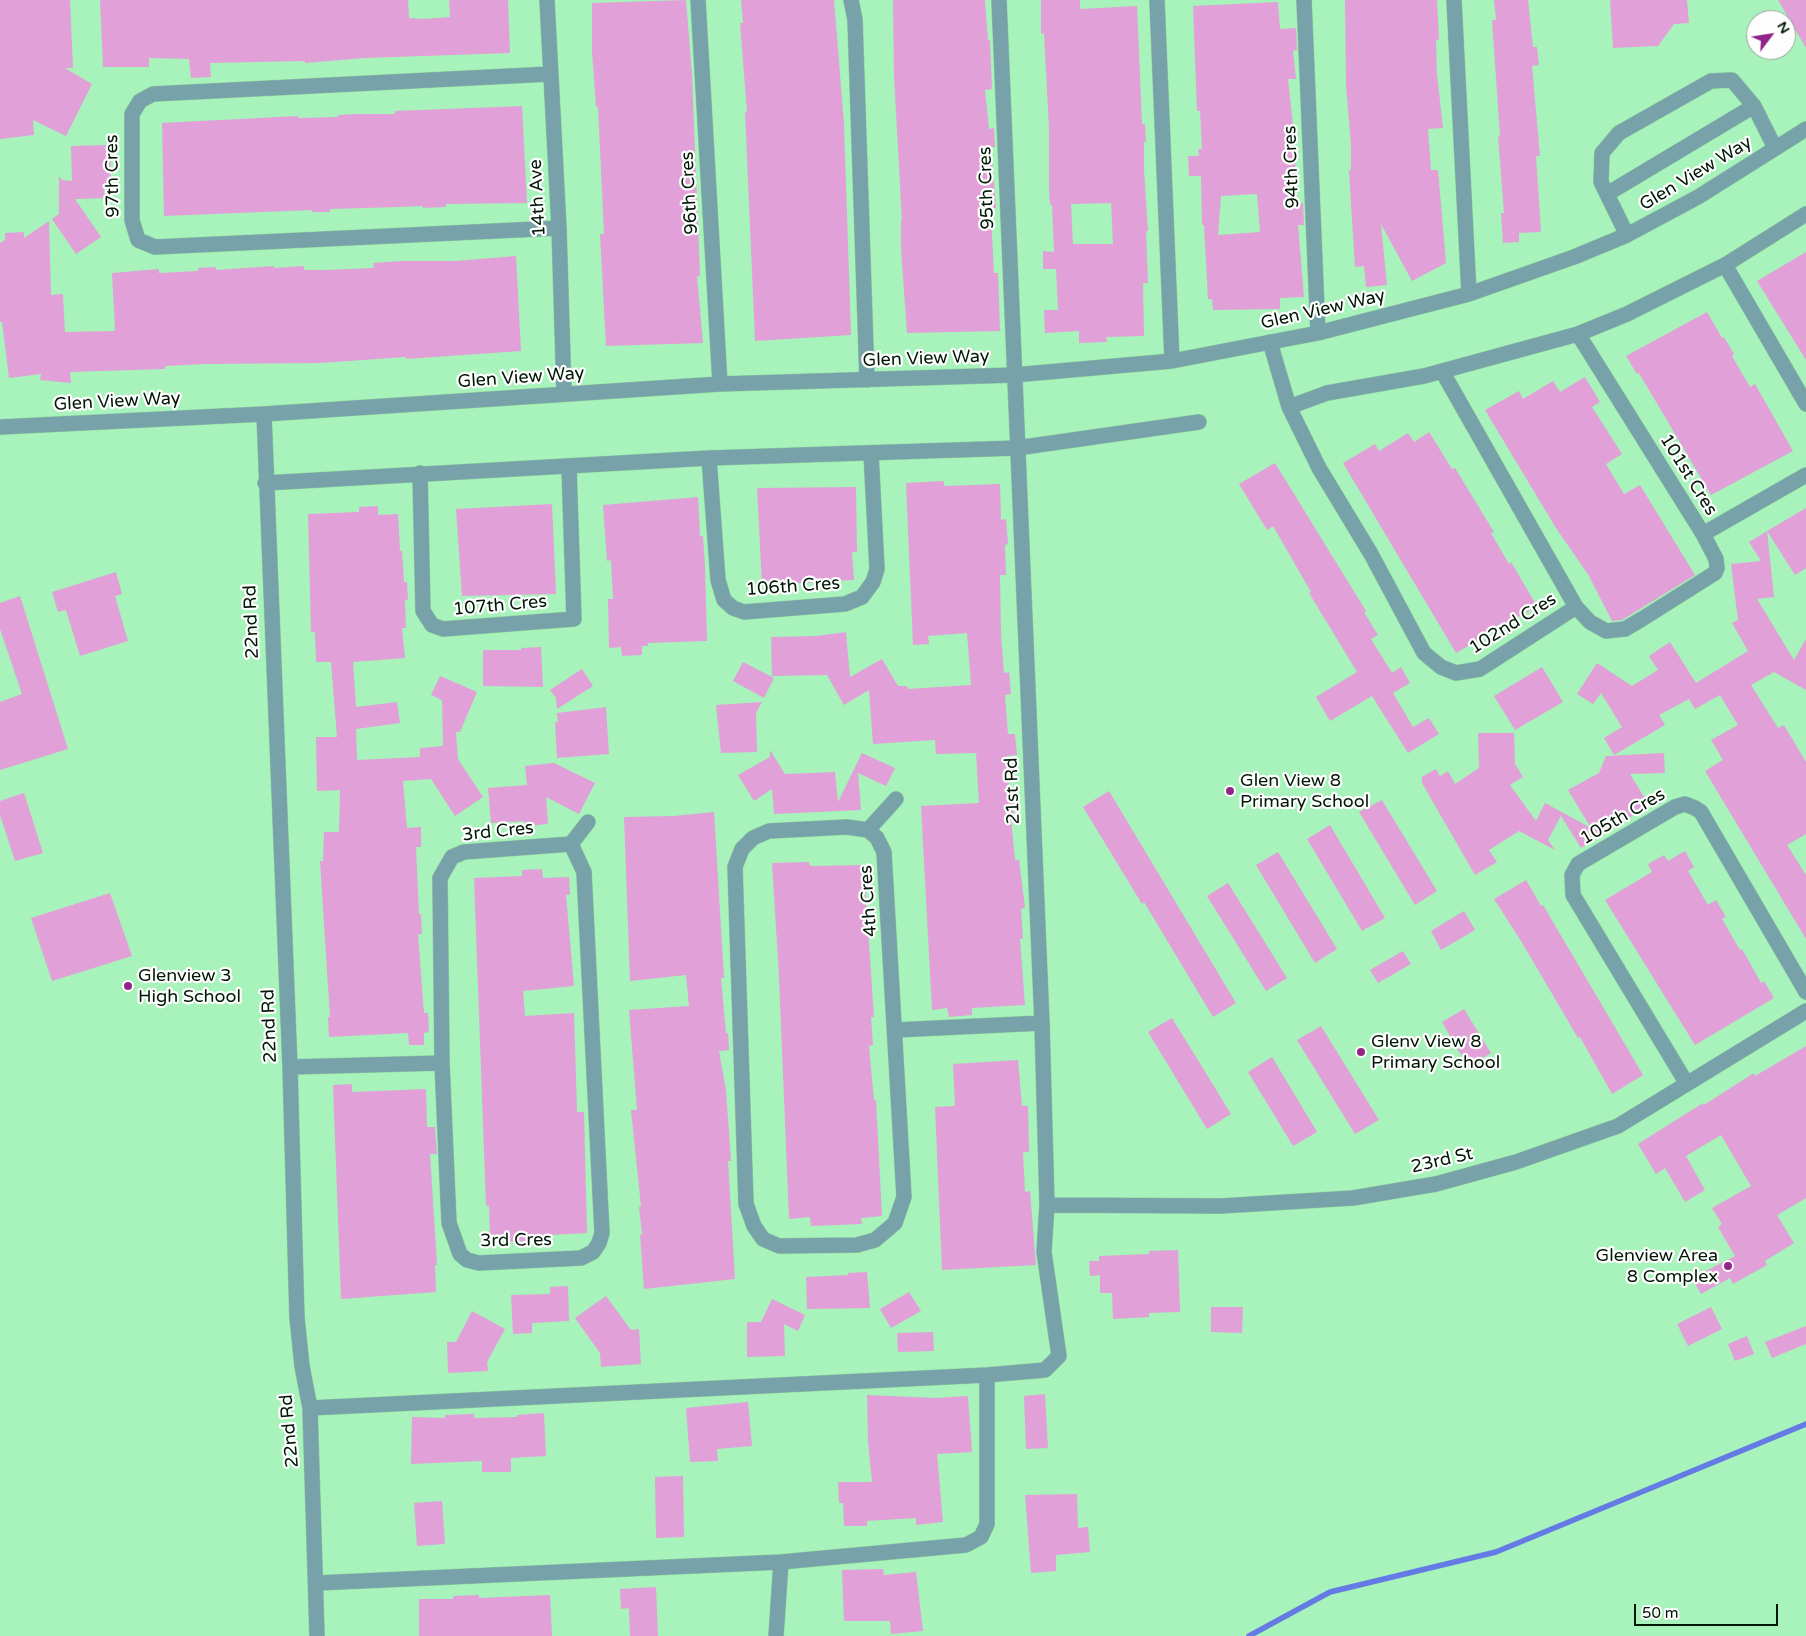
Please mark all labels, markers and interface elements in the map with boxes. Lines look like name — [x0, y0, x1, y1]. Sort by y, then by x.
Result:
north arrow — [1746, 10, 1796, 60]
text: N — [1773, 18, 1794, 37]
street label: 94th Cres — [1280, 125, 1304, 209]
street label: Glen View Way — [1636, 132, 1756, 216]
street label: 97th Cres — [101, 134, 125, 218]
street label: 95th Cres — [975, 146, 999, 230]
street label: 96th Cres — [677, 151, 703, 235]
street label: 14th Ave — [525, 159, 551, 237]
street label: Glen View Way — [1259, 285, 1387, 335]
street label: Glen View Way — [862, 346, 990, 372]
street label: Glen View Way — [457, 363, 585, 393]
street label: Glen View Way — [53, 388, 181, 416]
street label: 101st Cres — [1654, 430, 1722, 520]
street label: 106th Cres — [745, 573, 841, 601]
street label: 22nd Rd — [240, 585, 264, 659]
street label: 102nd Cres — [1465, 589, 1561, 659]
street label: 107th Cres — [452, 591, 548, 621]
street label: 21st Rd — [1001, 757, 1025, 825]
place label: Glen View 8 Primary School — [1240, 770, 1369, 812]
street label: 105th Cres — [1577, 784, 1669, 850]
marker: Glen View 8 Primary School — [1224, 785, 1236, 797]
street label: 3rd Cres — [461, 818, 535, 846]
street label: 4th Cres — [856, 865, 882, 937]
place label: Glenview 3 High School — [138, 965, 241, 1008]
marker: Glenview 3 High School — [122, 980, 134, 992]
street label: 22nd Rd — [258, 989, 282, 1063]
place label: Glenv View 8 Primary School — [1371, 1031, 1500, 1074]
marker: Glenv View 8 Primary School — [1355, 1046, 1367, 1058]
street label: 23rd St — [1409, 1143, 1475, 1179]
street label: 3rd Cres — [480, 1230, 552, 1252]
place label: Glenview Area 8 Complex — [1596, 1245, 1718, 1288]
marker: Glenview Area 8 Complex — [1722, 1260, 1734, 1272]
street label: 22nd Rd — [276, 1393, 304, 1469]
scale bar — [1636, 1594, 1780, 1626]
text: 50 m — [1642, 1604, 1679, 1622]

